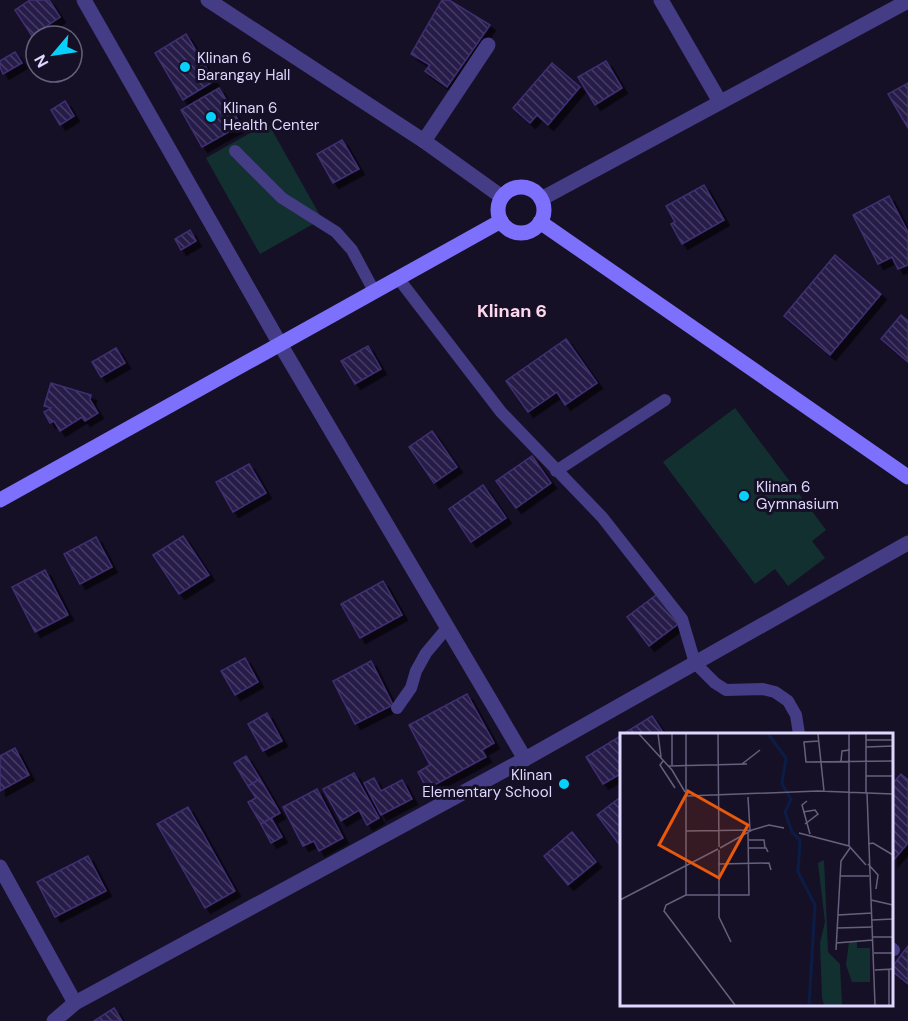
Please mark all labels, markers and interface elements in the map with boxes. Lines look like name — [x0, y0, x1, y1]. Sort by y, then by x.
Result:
north arrow — [24, 24, 84, 84]
place label: Klinan 6 Barangay Hall — [197, 48, 290, 85]
text: N — [29, 51, 53, 71]
marker: Klinan 6 Barangay Hall — [178, 60, 192, 74]
place label: Klinan 6 Health Center — [223, 98, 320, 135]
marker: Klinan 6 Health Center — [204, 110, 218, 124]
district label: Klinan 6 — [477, 299, 547, 323]
place label: Klinan 6 Gymnasium — [756, 477, 839, 514]
marker: Klinan 6 Gymnasium — [737, 489, 751, 503]
inset map — [620, 733, 893, 1006]
place label: Klinan Elementary School — [422, 765, 552, 802]
marker: Klinan Elementary School — [557, 777, 571, 791]

